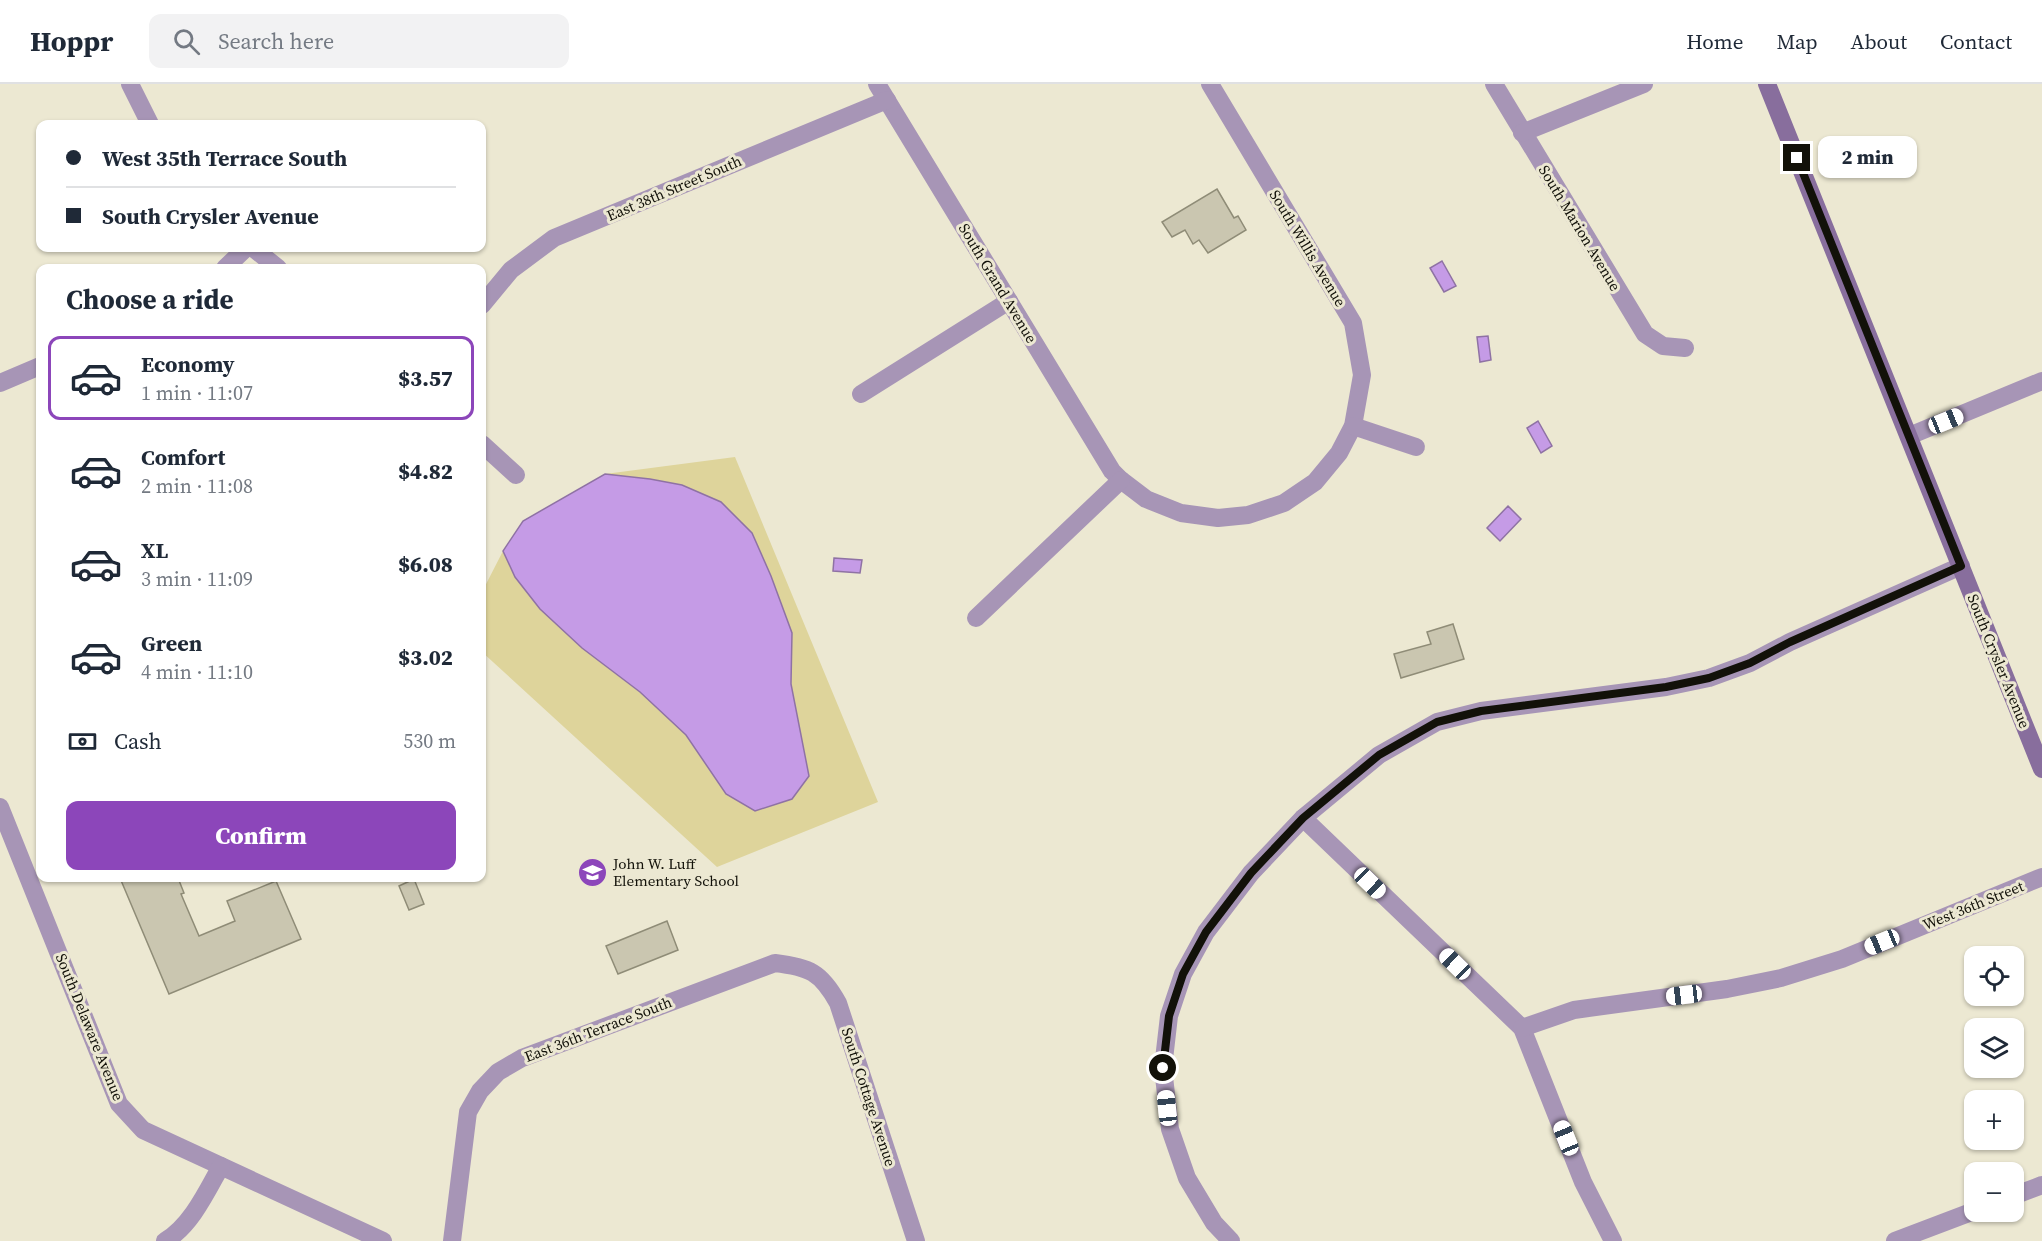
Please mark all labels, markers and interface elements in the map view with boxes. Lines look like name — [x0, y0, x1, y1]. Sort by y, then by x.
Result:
search box — [149, 14, 569, 68]
text: Hoppr — [30, 22, 113, 60]
icon: search — [170, 25, 203, 58]
text: Search here — [218, 26, 334, 56]
text: Home — [1686, 27, 1744, 56]
text: Map — [1777, 27, 1818, 56]
text: About — [1851, 27, 1907, 56]
text: Contact — [1940, 27, 2012, 56]
callout: 2 min — [1818, 137, 1917, 179]
text: West 35th Terrace South — [102, 143, 347, 173]
text: 2 min — [1841, 143, 1894, 171]
route end — [1783, 144, 1810, 171]
street label: East 38th Street South — [603, 150, 745, 226]
street label: South Marion Avenue — [1534, 161, 1626, 295]
street label: South Willis Avenue — [1265, 186, 1351, 311]
text: South Crysler Avenue — [102, 201, 319, 231]
street label: South Grand Avenue — [954, 219, 1042, 347]
text: Choose a ride — [66, 281, 234, 318]
text: Economy — [141, 349, 235, 379]
icon: car — [69, 351, 123, 405]
text: $3.57 — [398, 363, 453, 393]
text: 1 min · 11:07 — [141, 379, 253, 407]
car — [1926, 406, 1966, 436]
text: Comfort — [141, 442, 225, 472]
icon: car — [69, 444, 123, 498]
text: $4.82 — [398, 456, 453, 486]
text: 2 min · 11:08 — [141, 472, 253, 500]
text: XL — [141, 535, 168, 565]
icon: car — [69, 537, 123, 591]
text: $6.08 — [398, 549, 453, 579]
text: 3 min · 11:09 — [141, 565, 253, 593]
street label: South Crysler Avenue — [1962, 591, 2036, 732]
text: Green — [141, 628, 202, 658]
icon: car — [69, 630, 123, 684]
text: $3.02 — [398, 642, 453, 672]
text: 4 min · 11:10 — [141, 658, 253, 686]
icon: cash — [66, 725, 99, 758]
text: Cash — [114, 726, 162, 756]
text: 530 m — [403, 727, 456, 755]
button: Confirm — [66, 801, 456, 870]
place label: John W. Luff Elementary School — [612, 853, 740, 891]
school or university icon: John W. Luff Elementary School — [576, 856, 608, 888]
car — [1351, 864, 1389, 902]
street label: West 36th Street — [1919, 875, 2027, 935]
car — [1862, 927, 1902, 957]
car — [1436, 945, 1474, 983]
map controls — [1964, 946, 2024, 1222]
button: locate — [1964, 946, 2024, 1006]
street label: South Delaware Avenue — [51, 950, 129, 1104]
car — [1665, 984, 1703, 1006]
street label: East 36th Terrace South — [521, 991, 675, 1067]
button: layers — [1964, 1018, 2024, 1078]
street label: South Cottage Avenue — [837, 1025, 901, 1169]
route start — [1149, 1054, 1176, 1081]
car — [1156, 1089, 1178, 1127]
button: + — [1964, 1090, 2024, 1150]
car — [1551, 1118, 1581, 1158]
button: − — [1964, 1162, 2024, 1222]

